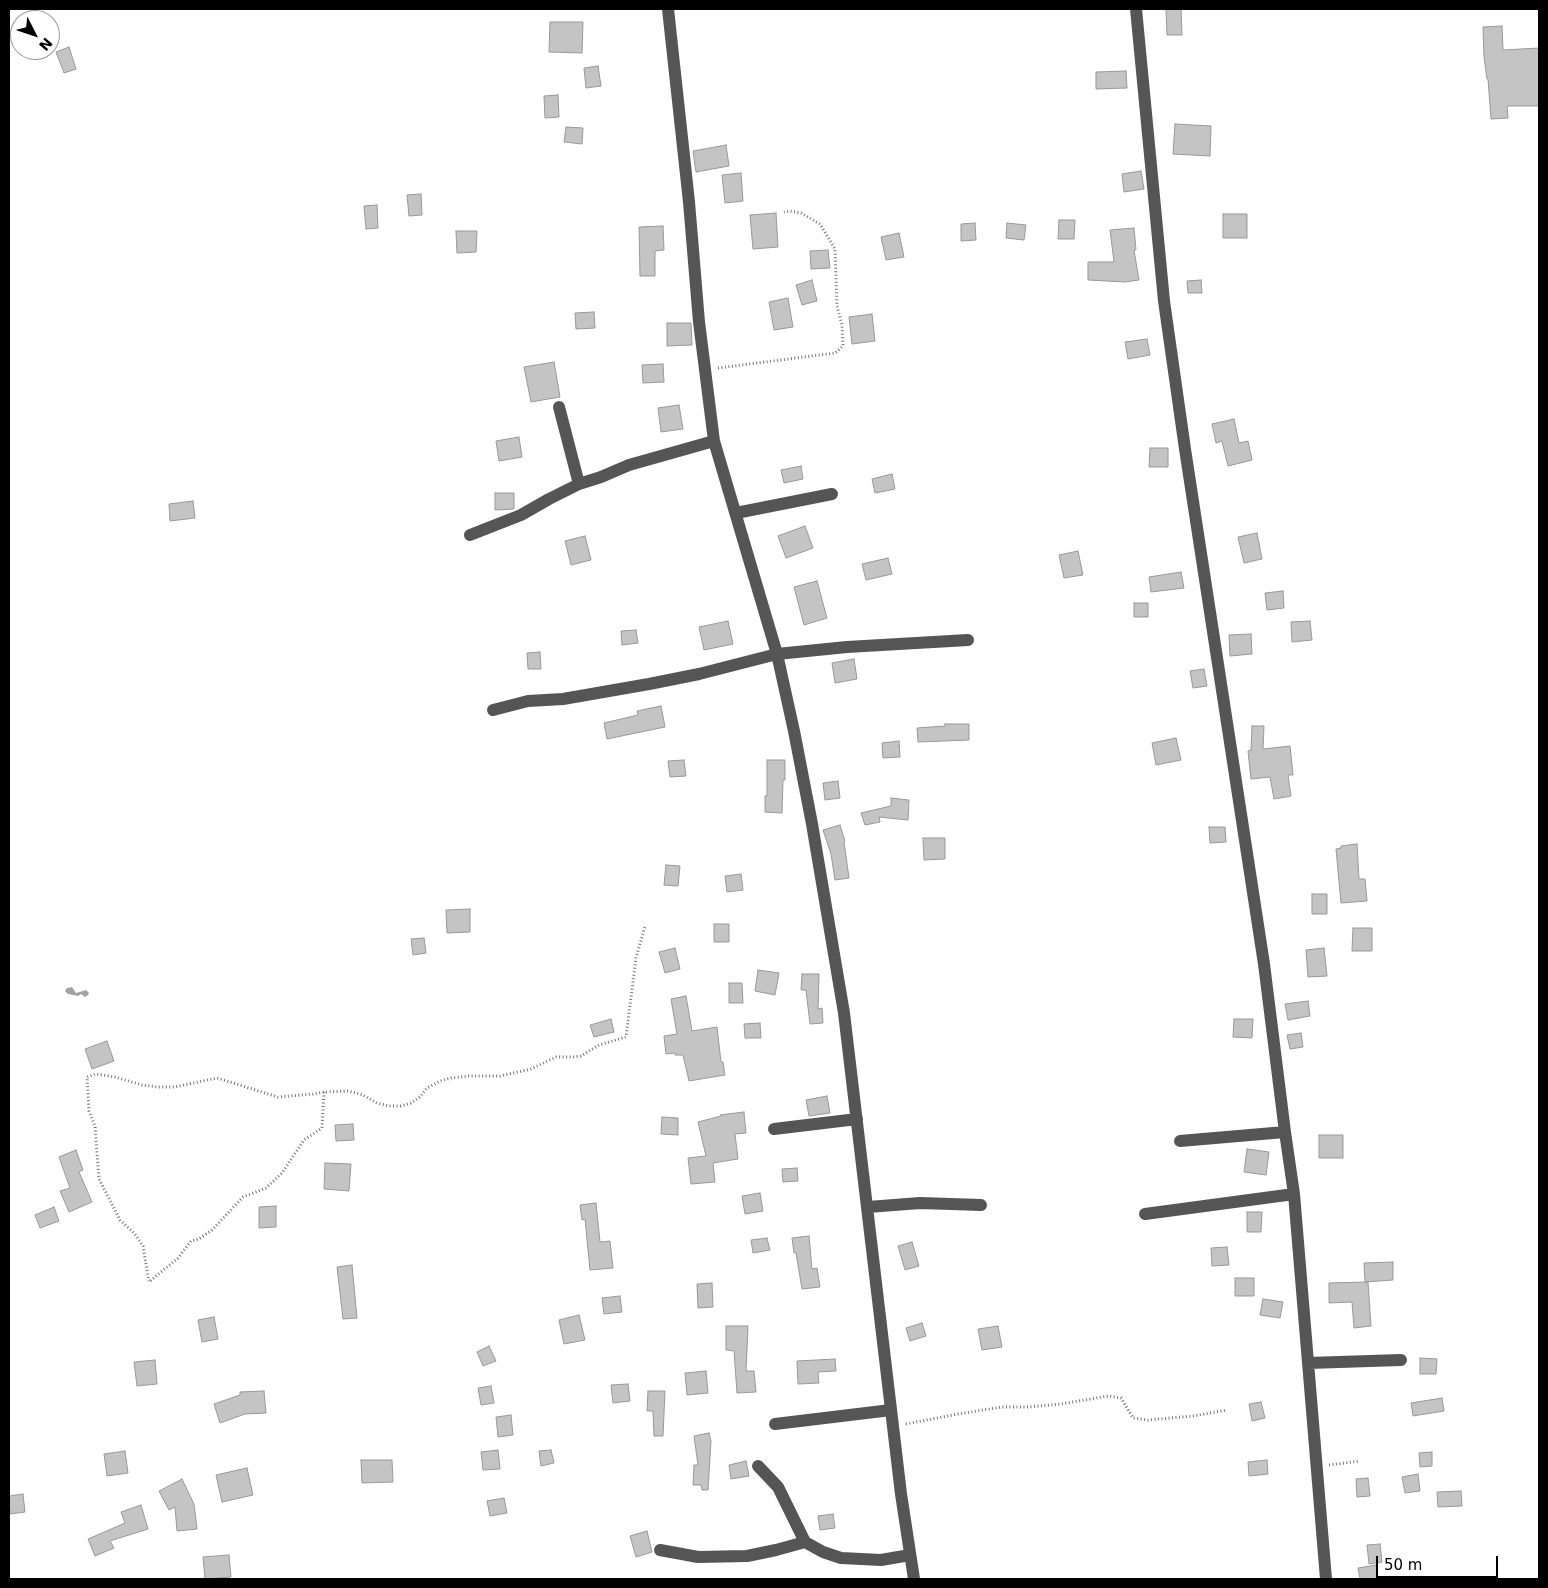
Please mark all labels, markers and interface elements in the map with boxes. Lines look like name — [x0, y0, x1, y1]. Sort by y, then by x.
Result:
north arrow — [10, 10, 60, 60]
text: N — [36, 35, 55, 54]
scale bar — [1378, 1546, 1500, 1578]
text: 50 m — [1384, 1556, 1422, 1574]

